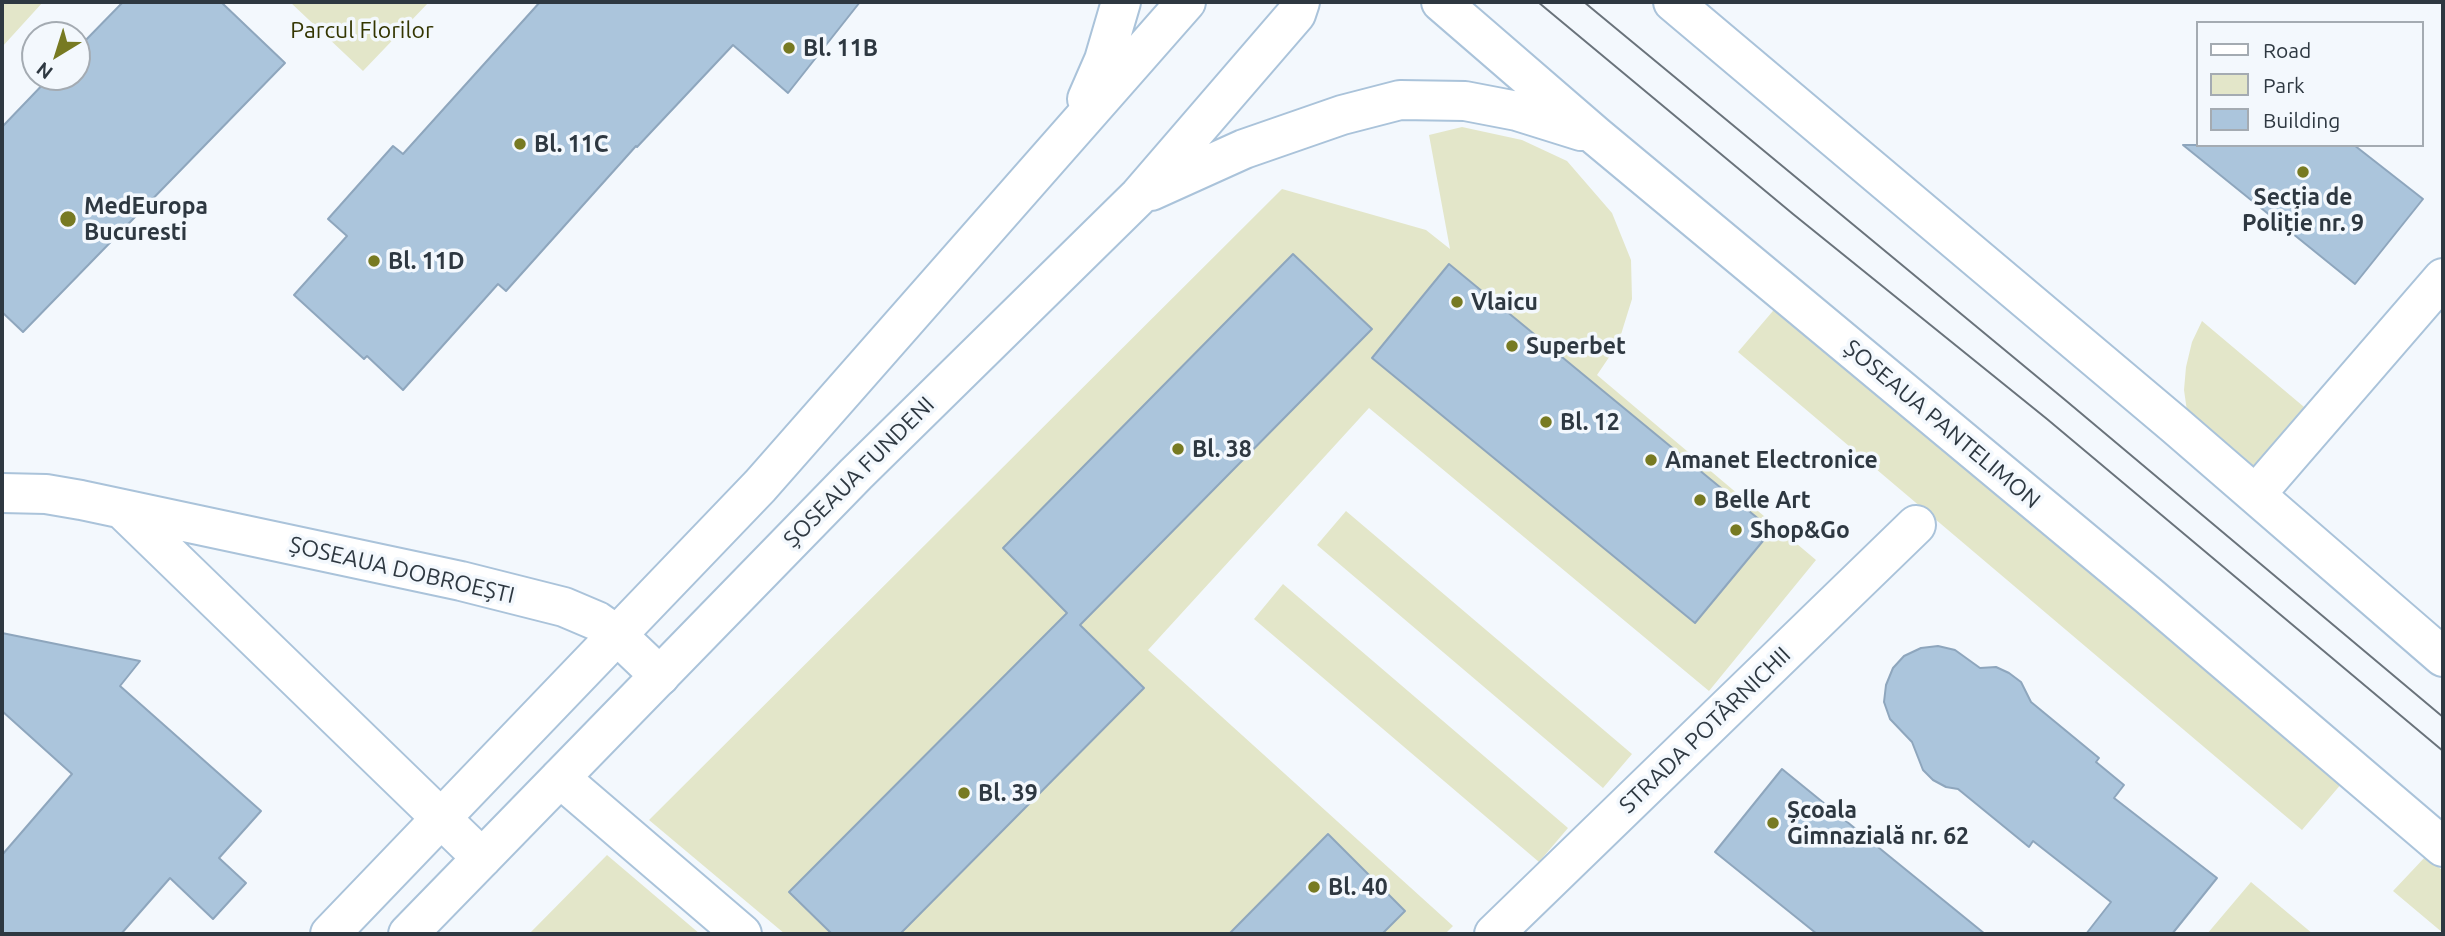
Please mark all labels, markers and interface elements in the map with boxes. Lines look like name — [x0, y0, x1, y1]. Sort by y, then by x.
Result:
park label: Parcul Florilor — [290, 16, 434, 44]
north arrow — [21, 21, 91, 91]
legend — [2196, 21, 2424, 147]
place label: Bl. 11B — [803, 34, 878, 62]
text: Road — [2263, 38, 2311, 62]
marker: Bl. 11B — [781, 40, 797, 56]
text: N — [32, 58, 57, 84]
text: Park — [2263, 73, 2305, 97]
text: Building — [2263, 108, 2340, 132]
place label: Bl. 11C — [534, 130, 608, 158]
marker: Bl. 11C — [512, 136, 528, 152]
marker: Secția de Poliție nr. 9 — [2295, 164, 2311, 180]
place label: Secția de Poliție nr. 9 — [2242, 183, 2364, 237]
place label: MedEuropa Bucuresti — [84, 192, 208, 246]
marker: MedEuropa Bucuresti — [58, 209, 78, 229]
place label: Bl. 11D — [388, 247, 464, 275]
marker: Bl. 11D — [366, 253, 382, 269]
place label: Vlaicu — [1471, 288, 1538, 316]
marker: Vlaicu — [1449, 294, 1465, 310]
place label: Superbet — [1526, 332, 1626, 360]
street label: ȘOSEAUA PANTELIMON — [1838, 334, 2046, 514]
marker: Superbet — [1504, 338, 1520, 354]
street label: ȘOSEAUA FUNDENI — [778, 391, 940, 553]
place label: Bl. 12 — [1560, 408, 1620, 436]
marker: Bl. 12 — [1538, 414, 1554, 430]
place label: Bl. 38 — [1192, 435, 1252, 463]
marker: Bl. 38 — [1170, 441, 1186, 457]
place label: Amanet Electronice — [1665, 446, 1878, 474]
marker: Amanet Electronice — [1643, 452, 1659, 468]
place label: Belle Art — [1714, 486, 1811, 514]
marker: Belle Art — [1692, 492, 1708, 508]
place label: Shop&Go — [1750, 516, 1850, 544]
marker: Shop&Go — [1728, 522, 1744, 538]
street label: ȘOSEAUA DOBROEȘTI — [287, 531, 517, 609]
street label: STRADA POTÂRNICHII — [1614, 641, 1796, 819]
place label: Bl. 39 — [978, 779, 1038, 807]
marker: Bl. 39 — [956, 785, 972, 801]
place label: Școala Gimnazială nr. 62 — [1787, 796, 1969, 850]
marker: Școala Gimnazială nr. 62 — [1765, 815, 1781, 831]
place label: Bl. 40 — [1328, 873, 1388, 901]
marker: Bl. 40 — [1306, 879, 1322, 895]

